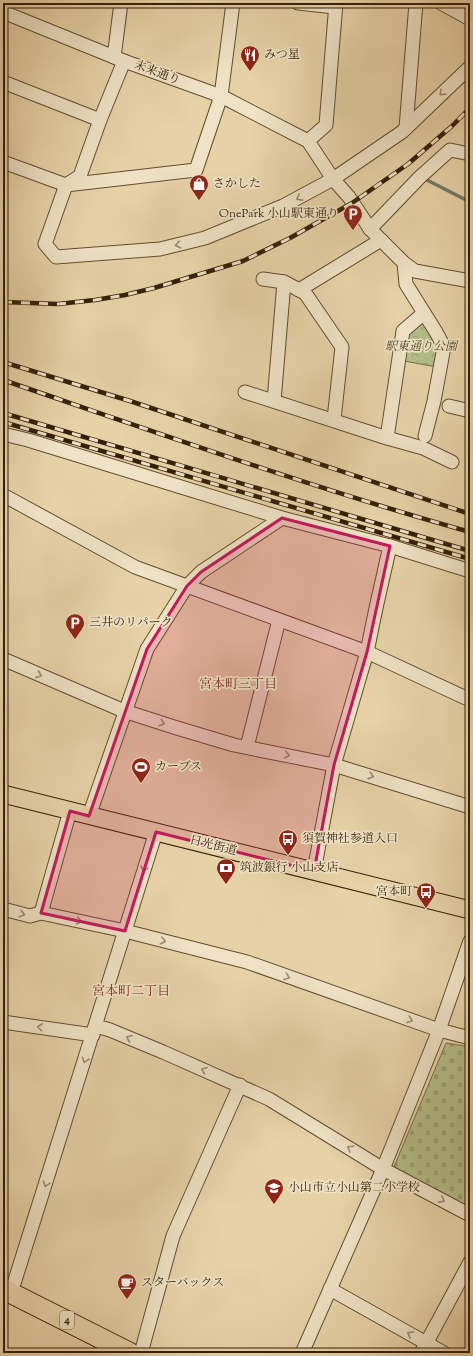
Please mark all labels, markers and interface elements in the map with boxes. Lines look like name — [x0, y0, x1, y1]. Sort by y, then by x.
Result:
restaurant icon: みつ星 — [239, 44, 261, 72]
place label: みつ星 — [264, 46, 300, 64]
street label: 未来通り — [131, 56, 183, 90]
one-way arrow — [439, 89, 447, 96]
shop icon: さかした — [188, 173, 210, 201]
place label: さかした — [213, 175, 261, 193]
one-way arrow — [296, 193, 303, 200]
parking icon: OnePark 小山駅東通り — [342, 203, 364, 231]
place label: OnePark 小山駅東通り — [219, 205, 339, 223]
one-way arrow — [175, 240, 181, 248]
park label: 駅東通り公園 — [385, 338, 459, 356]
parking icon: 三井のリパーク — [64, 612, 86, 640]
place label: 三井のリパーク — [89, 614, 173, 632]
one-way arrow — [34, 670, 42, 678]
district label: 宮本町三丁目 — [199, 676, 277, 694]
one-way arrow — [158, 718, 165, 727]
one-way arrow — [284, 751, 291, 759]
sports icon: カーブス — [130, 756, 152, 784]
place label: カーブス — [155, 758, 202, 776]
one-way arrow — [367, 772, 374, 780]
bus stop icon: 須賀神社参道入口 — [277, 828, 299, 856]
place label: 須賀神社参道入口 — [302, 830, 398, 848]
street label: 日光街道 — [188, 831, 238, 861]
bank icon: 筑波銀行 小山支店 — [215, 857, 237, 885]
place label: 筑波銀行 小山支店 — [240, 859, 339, 877]
one-way arrow — [140, 865, 149, 872]
bus stop icon: 宮本町 — [415, 881, 437, 909]
place label: 宮本町 — [376, 883, 412, 901]
one-way arrow — [18, 909, 25, 918]
one-way arrow — [76, 917, 82, 925]
one-way arrow — [159, 936, 166, 945]
one-way arrow — [284, 972, 291, 980]
district label: 宮本町二丁目 — [92, 983, 170, 1001]
one-way arrow — [406, 1015, 413, 1024]
one-way arrow — [37, 1023, 43, 1032]
one-way arrow — [126, 1035, 134, 1043]
one-way arrow — [81, 1056, 90, 1063]
one-way arrow — [201, 1066, 208, 1074]
one-way arrow — [347, 1146, 354, 1153]
school or university icon: 小山市立小山第二小学校 — [263, 1177, 285, 1205]
place label: 小山市立小山第二小学校 — [288, 1179, 420, 1197]
one-way arrow — [42, 1180, 51, 1187]
one-way arrow — [438, 1196, 445, 1203]
cafe icon: スターバックス — [116, 1272, 138, 1300]
place label: スターバックス — [141, 1274, 224, 1292]
road number: 4 — [60, 1311, 74, 1329]
one-way arrow — [407, 1332, 414, 1339]

